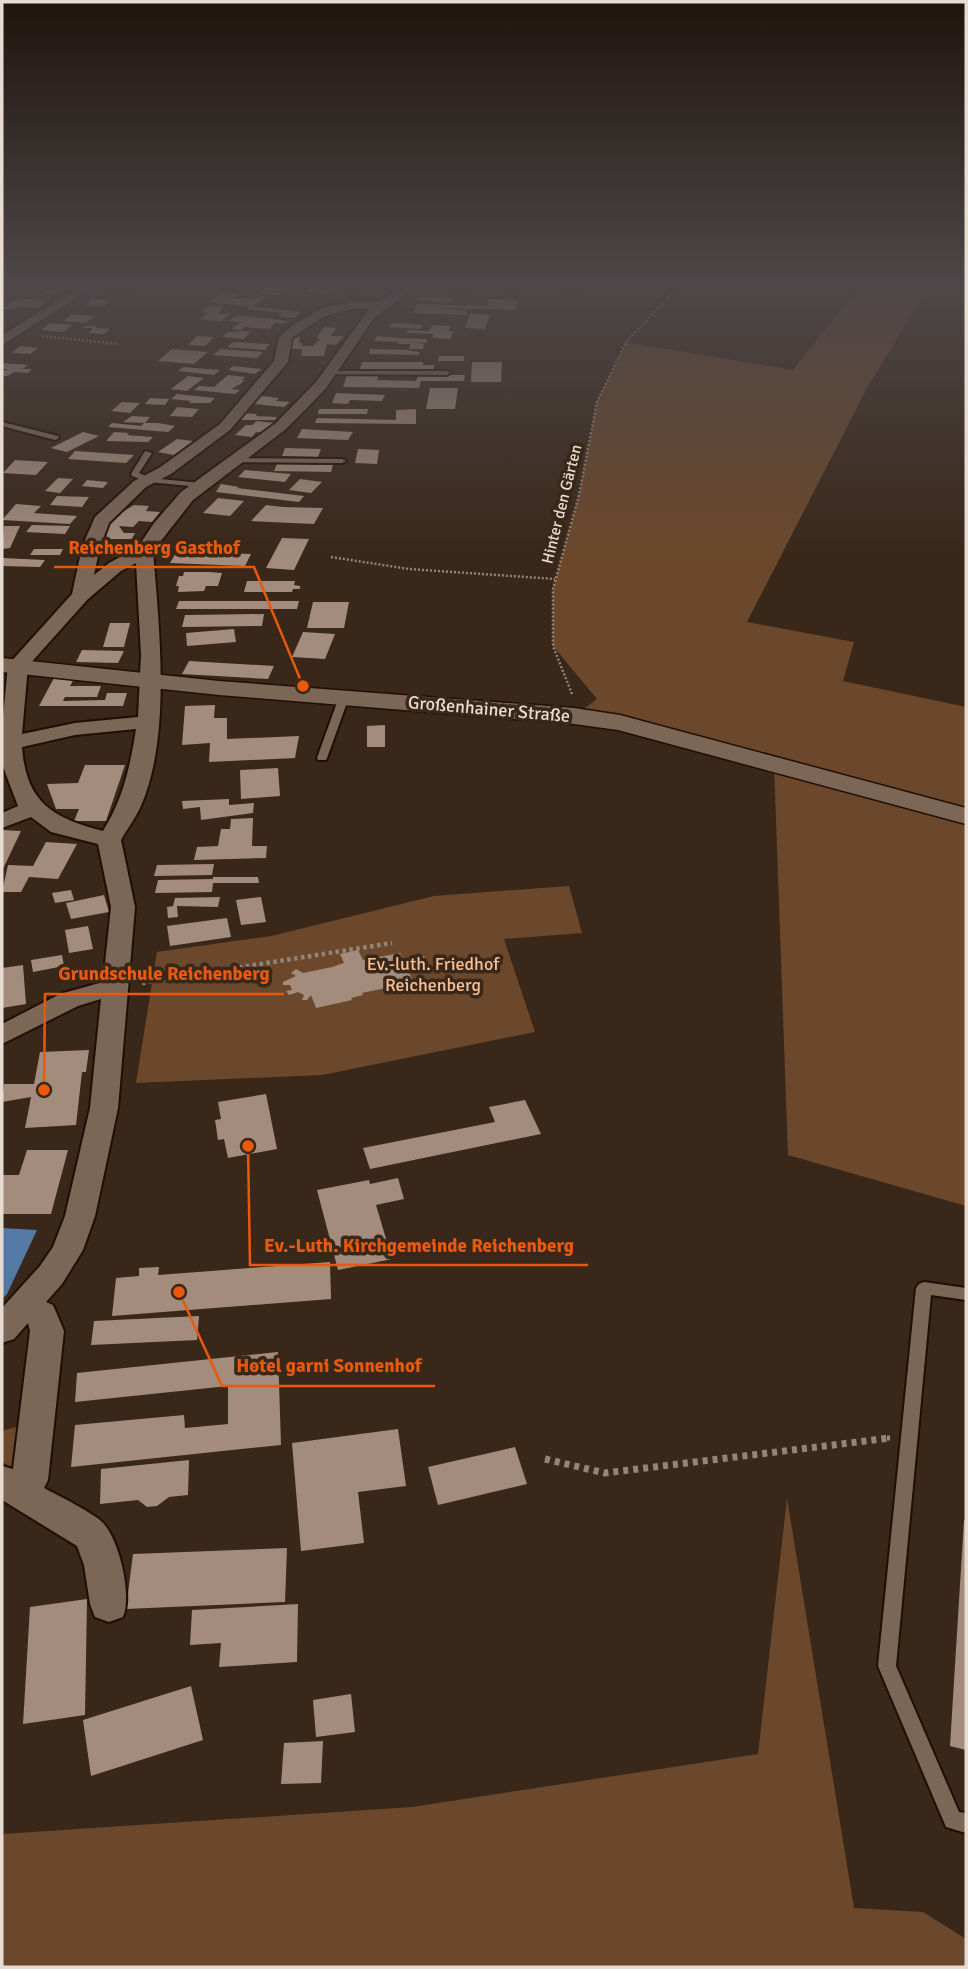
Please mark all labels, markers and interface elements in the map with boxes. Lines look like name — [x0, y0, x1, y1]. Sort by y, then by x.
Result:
street label: Hinter den Gärten — [537, 442, 586, 566]
callout: Reichenberg Gasthof — [54, 527, 254, 567]
text: Reichenberg Gasthof — [68, 536, 241, 560]
street label: Großenhainer Straße — [407, 691, 571, 727]
park label: Ev.-luth. Friedhof Reichenberg — [367, 953, 500, 996]
callout: Grundschule Reichenberg — [45, 954, 284, 994]
text: Grundschule Reichenberg — [58, 962, 270, 986]
callout: Ev.-Luth. Kirchgemeinde Reichenberg — [250, 1225, 588, 1265]
text: Ev.-Luth. Kirchgemeinde Reichenberg — [264, 1234, 574, 1258]
callout: Hotel garni Sonnenhof — [222, 1346, 435, 1386]
text: Hotel garni Sonnenhof — [236, 1354, 423, 1378]

